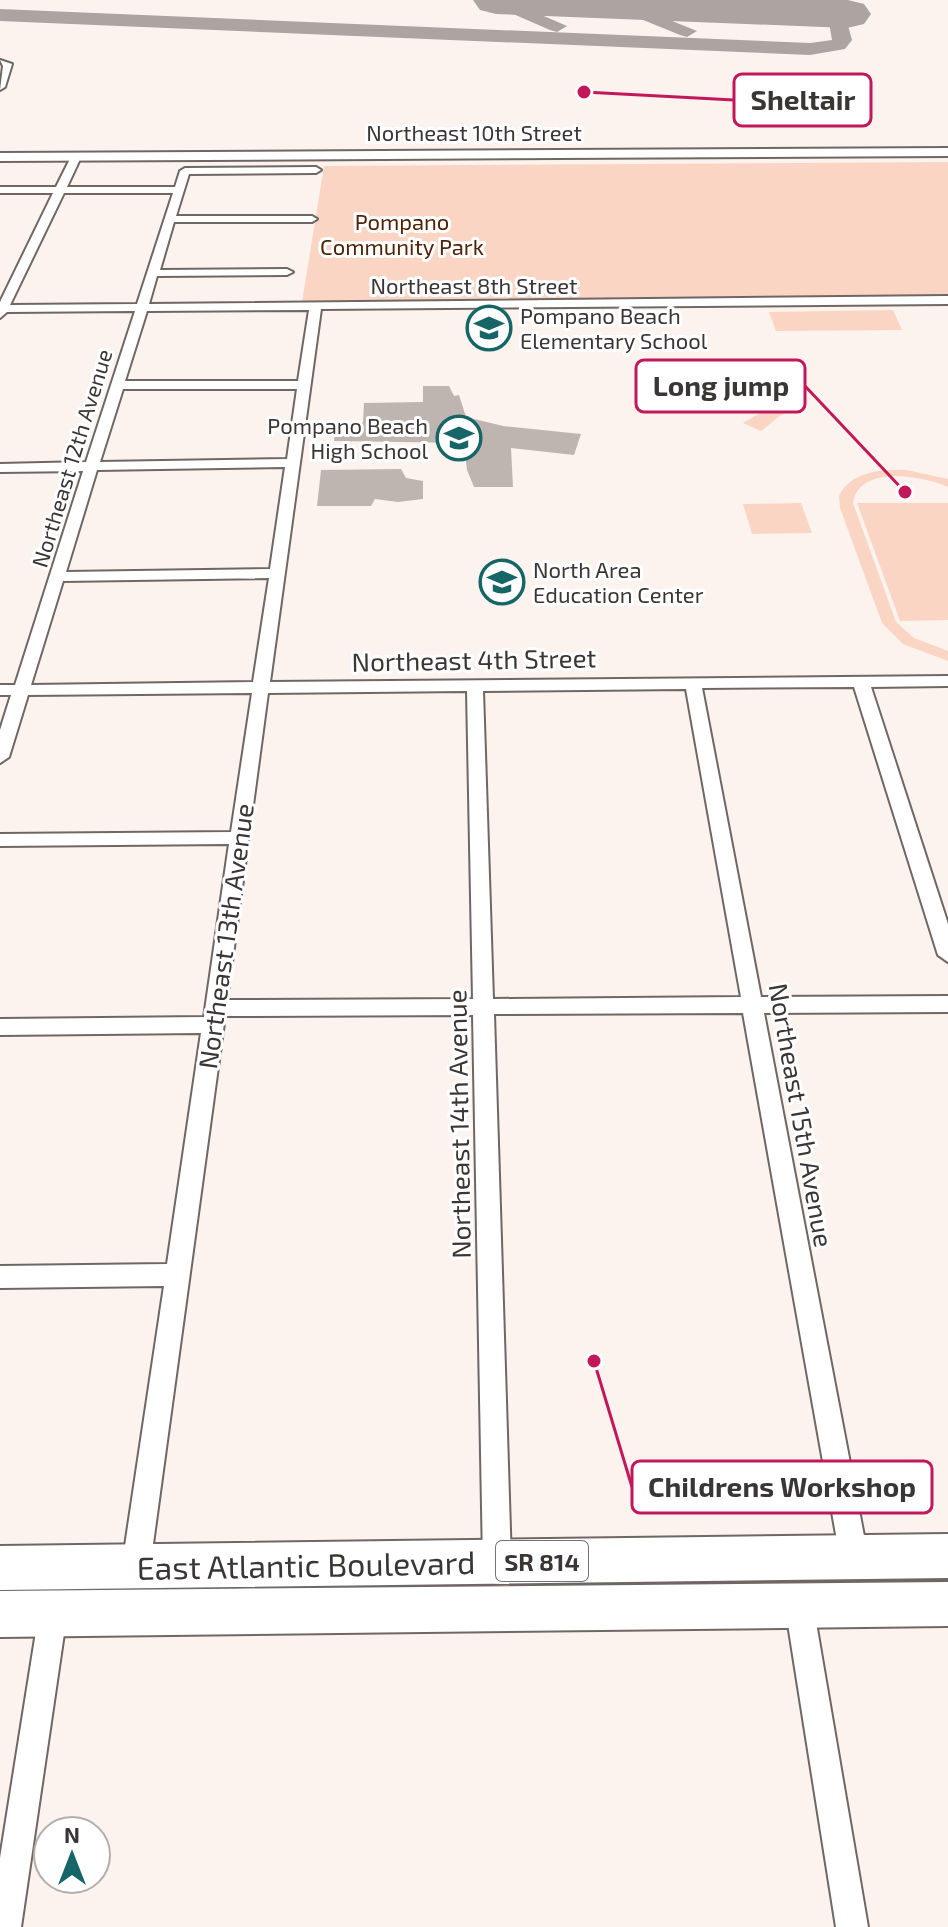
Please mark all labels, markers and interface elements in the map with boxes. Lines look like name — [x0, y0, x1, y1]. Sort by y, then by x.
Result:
callout: Sheltair — [734, 74, 871, 126]
text: Sheltair — [751, 82, 856, 116]
street label: Northeast 10th Street — [366, 119, 582, 145]
park label: Pompano Community Park — [320, 208, 484, 259]
street label: Northeast 8th Street — [371, 272, 577, 298]
place label: Pompano Beach Elementary School — [520, 302, 708, 353]
school or university icon: Pompano Beach Elementary School — [465, 304, 513, 352]
street label: Northeast 12th Avenue — [25, 346, 117, 570]
callout: Long jump — [636, 360, 805, 412]
text: Long jump — [653, 368, 789, 402]
place label: Pompano Beach High School — [267, 412, 428, 463]
school or university icon: Pompano Beach High School — [435, 414, 483, 462]
place label: North Area Education Center — [533, 556, 704, 607]
school or university icon: North Area Education Center — [478, 558, 526, 606]
street label: Northeast 4th Street — [351, 641, 597, 677]
street label: Northeast 13th Avenue — [191, 801, 259, 1071]
street label: Northeast 15th Avenue — [764, 981, 840, 1249]
street label: Northeast 14th Avenue — [440, 989, 476, 1259]
callout: Childrens Workshop — [632, 1461, 932, 1513]
text: Childrens Workshop — [648, 1469, 916, 1503]
road number: SR 814 — [496, 1541, 588, 1581]
street label: East Atlantic Boulevard — [136, 1542, 476, 1586]
north arrow — [32, 1815, 112, 1895]
text: N — [64, 1821, 80, 1847]

